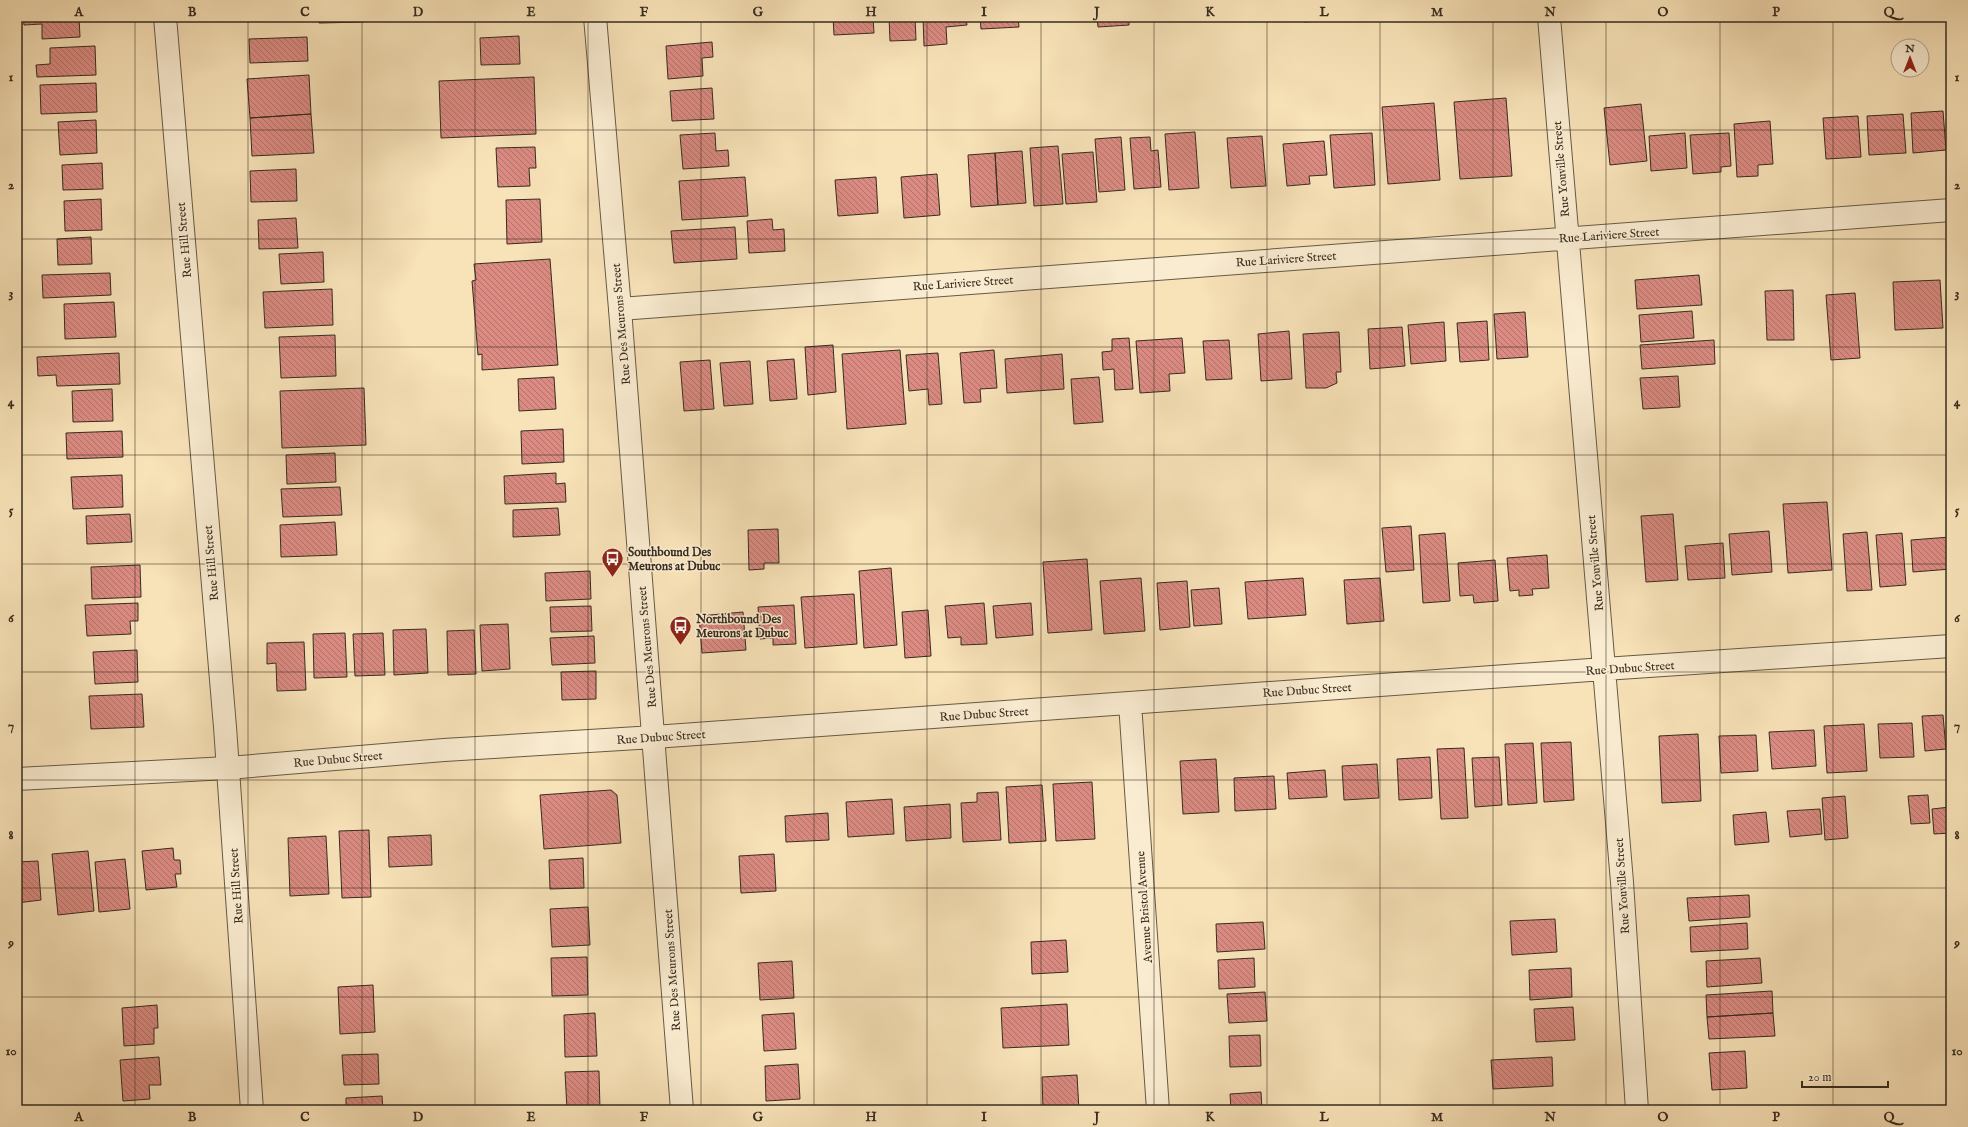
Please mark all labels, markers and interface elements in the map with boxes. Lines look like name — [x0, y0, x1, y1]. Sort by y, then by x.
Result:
text: A — [74, 4, 85, 21]
text: B — [188, 4, 197, 21]
text: C — [300, 4, 310, 21]
text: D — [413, 4, 424, 21]
text: E — [526, 4, 536, 21]
text: F — [640, 4, 649, 21]
text: G — [753, 4, 764, 21]
text: H — [865, 4, 877, 21]
text: I — [981, 4, 987, 21]
text: J — [1092, 4, 1100, 21]
text: K — [1205, 4, 1215, 21]
text: L — [1318, 4, 1329, 21]
text: M — [1431, 4, 1444, 21]
text: N — [1543, 4, 1556, 21]
text: O — [1658, 4, 1669, 21]
text: P — [1772, 4, 1780, 21]
text: Q — [1884, 4, 1904, 21]
north arrow — [1890, 38, 1930, 78]
text: N — [1904, 42, 1915, 56]
text: 1 — [9, 69, 14, 86]
text: 1 — [1955, 69, 1960, 86]
street label: Rue Youville Street — [1550, 120, 1573, 218]
text: 2 — [8, 177, 14, 194]
text: 2 — [1954, 177, 1960, 194]
street label: Rue Hill Street — [174, 201, 195, 278]
street label: Rue Lariviere Street — [1558, 224, 1660, 247]
street label: Rue Lariviere Street — [1235, 248, 1337, 271]
street label: Rue Des Meurons Street — [609, 262, 634, 385]
street label: Rue Lariviere Street — [912, 272, 1014, 295]
text: 3 — [9, 285, 14, 302]
text: 3 — [1955, 285, 1960, 302]
text: 4 — [8, 394, 15, 411]
text: 4 — [1954, 394, 1961, 411]
text: 5 — [9, 502, 14, 519]
text: 5 — [1955, 502, 1960, 519]
street label: Rue Youville Street — [1584, 514, 1607, 612]
street label: Rue Hill Street — [201, 524, 222, 601]
place label: Southbound Des Meurons at Dubuc — [628, 545, 721, 574]
bus stop icon: Southbound Des Meurons at Dubuc — [599, 546, 625, 579]
street label: Rue Des Meurons Street — [635, 585, 660, 708]
text: 6 — [8, 610, 14, 627]
text: 6 — [1954, 610, 1960, 627]
place label: Northbound Des Meurons at Dubuc — [695, 612, 789, 641]
bus stop icon: Northbound Des Meurons at Dubuc — [667, 613, 693, 646]
street label: Rue Dubuc Street — [1585, 658, 1675, 679]
street label: Rue Dubuc Street — [1262, 680, 1352, 701]
street label: Rue Dubuc Street — [939, 704, 1029, 725]
text: 7 — [8, 718, 14, 735]
text: 7 — [1954, 718, 1960, 735]
street label: Rue Dubuc Street — [616, 727, 706, 748]
street label: Rue Dubuc Street — [293, 748, 383, 771]
text: 8 — [8, 827, 14, 844]
text: 8 — [1954, 827, 1960, 844]
street label: Rue Youville Street — [1612, 837, 1633, 935]
street label: Rue Hill Street — [226, 848, 247, 924]
street label: Avenue Bristol Avenue — [1133, 850, 1156, 964]
street label: Rue Des Meurons Street — [661, 908, 684, 1031]
text: 9 — [7, 935, 14, 952]
text: 9 — [1953, 935, 1960, 952]
text: 10 — [5, 1043, 17, 1060]
text: 10 — [1951, 1043, 1963, 1060]
scale bar — [1802, 1063, 1888, 1089]
text: 20 m — [1808, 1070, 1831, 1085]
text: A — [74, 1109, 85, 1126]
text: B — [188, 1109, 197, 1126]
text: C — [300, 1109, 310, 1126]
text: D — [413, 1109, 424, 1126]
text: E — [526, 1109, 536, 1126]
text: F — [640, 1109, 649, 1126]
text: G — [753, 1109, 764, 1126]
text: H — [865, 1109, 877, 1126]
text: I — [981, 1109, 987, 1126]
text: J — [1092, 1109, 1100, 1126]
text: K — [1205, 1109, 1215, 1126]
text: L — [1318, 1109, 1329, 1126]
text: M — [1431, 1109, 1444, 1126]
text: N — [1543, 1109, 1556, 1126]
text: O — [1658, 1109, 1669, 1126]
text: P — [1772, 1109, 1780, 1126]
text: Q — [1884, 1109, 1904, 1126]

